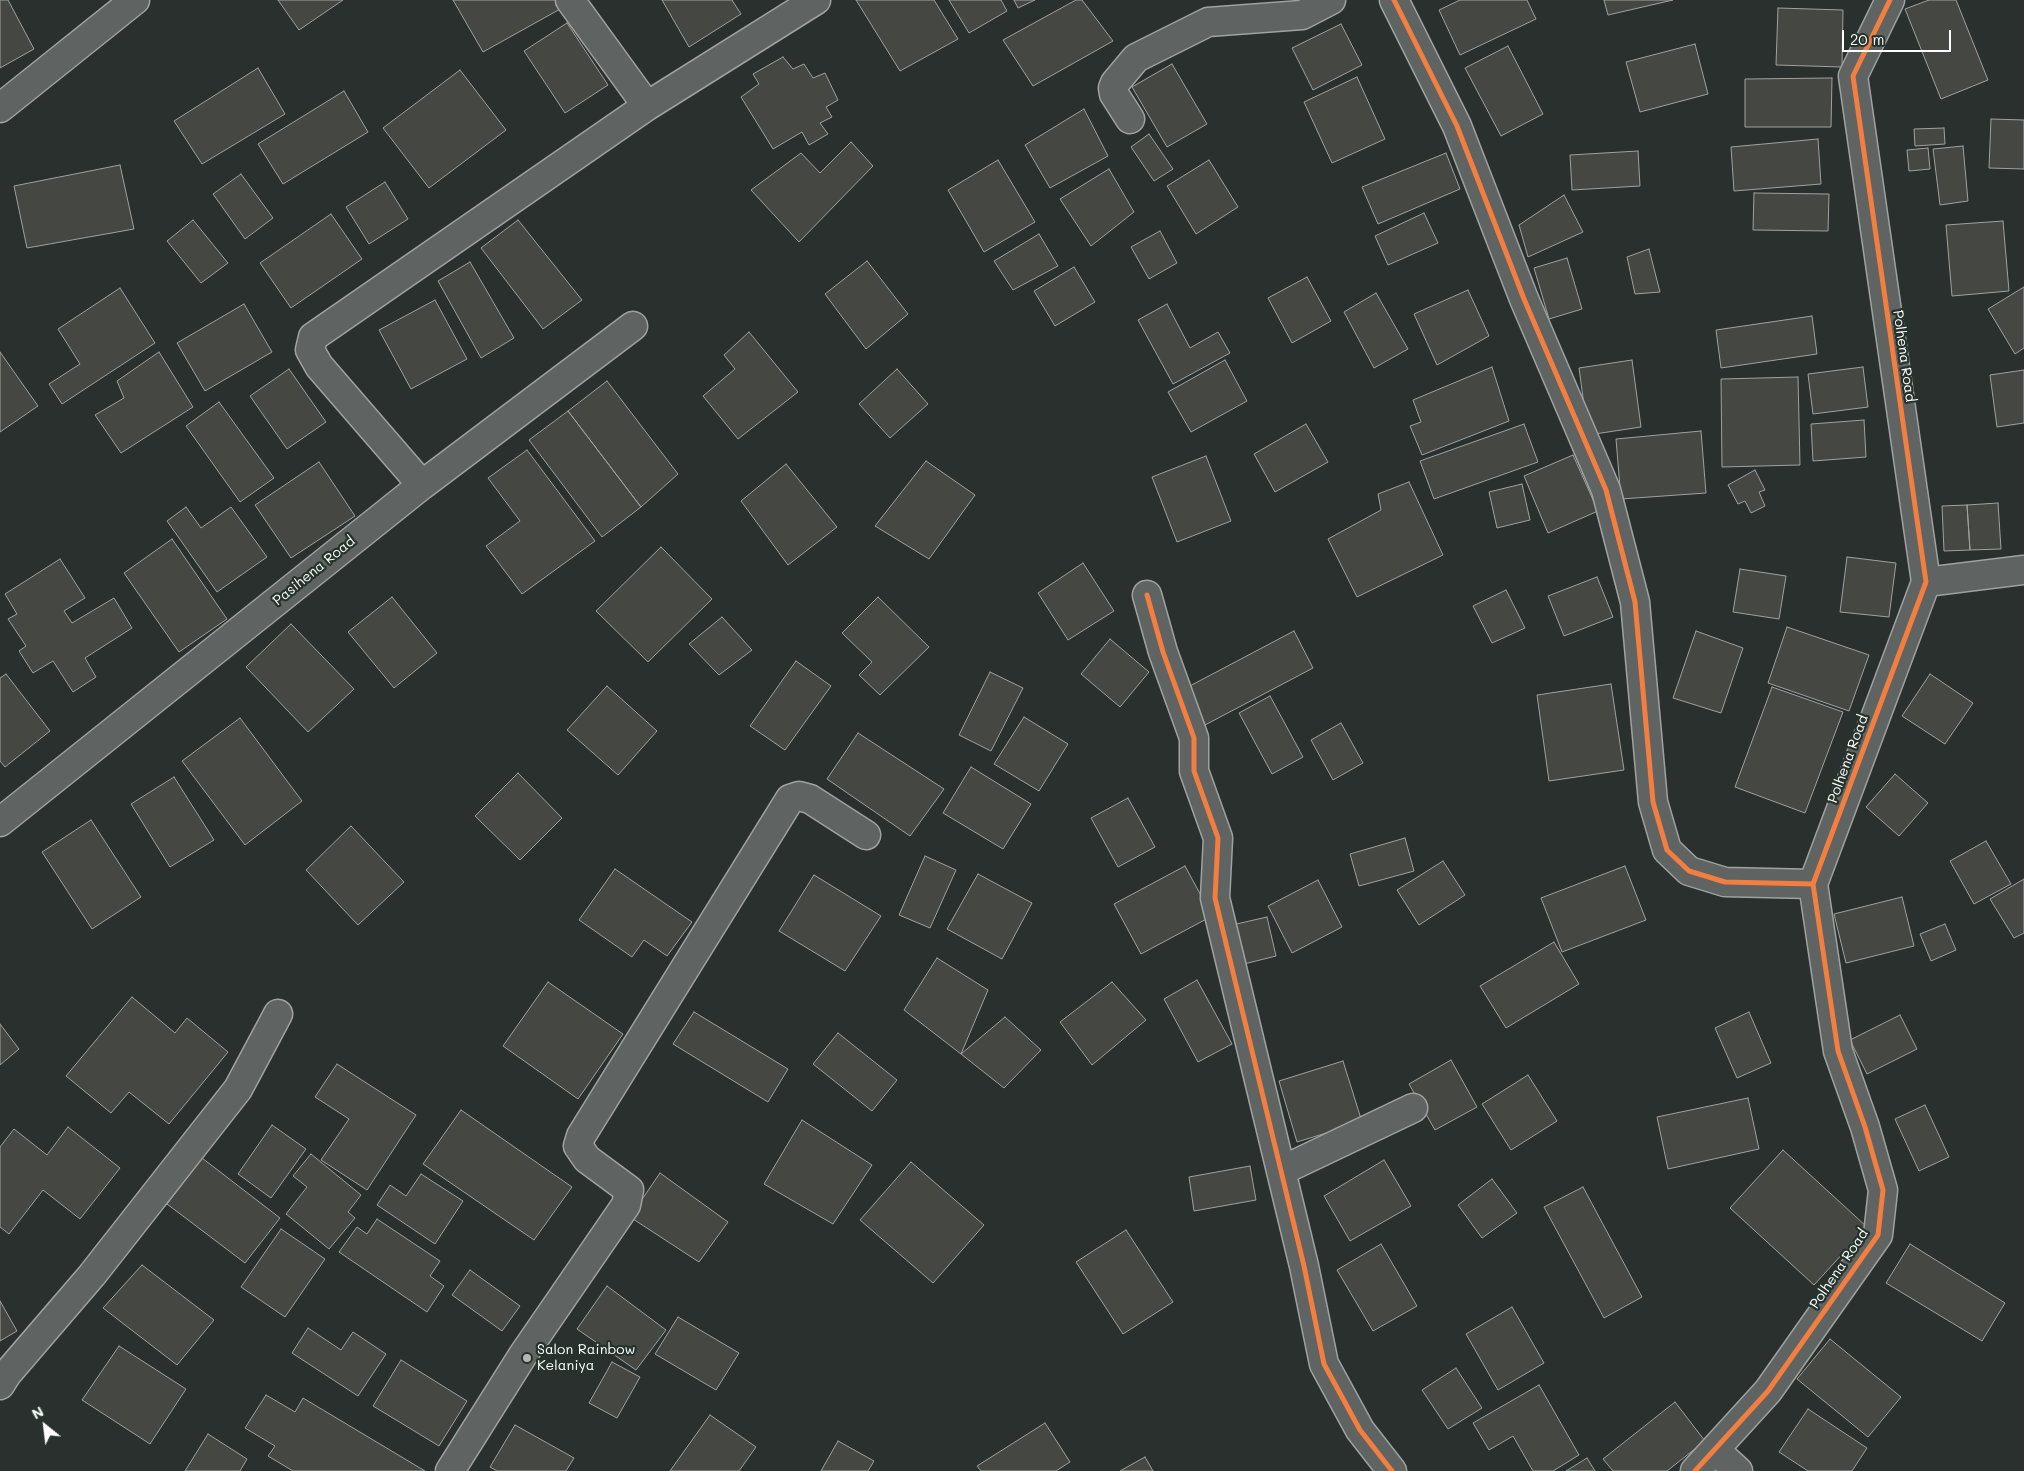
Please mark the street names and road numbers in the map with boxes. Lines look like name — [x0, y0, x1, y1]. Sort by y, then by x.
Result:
street label: Polhena Road — [1889, 309, 1919, 403]
street label: Pasihena Road — [270, 533, 358, 609]
street label: Polhena Road — [1824, 713, 1872, 805]
street label: Polhena Road — [1806, 1226, 1872, 1312]

